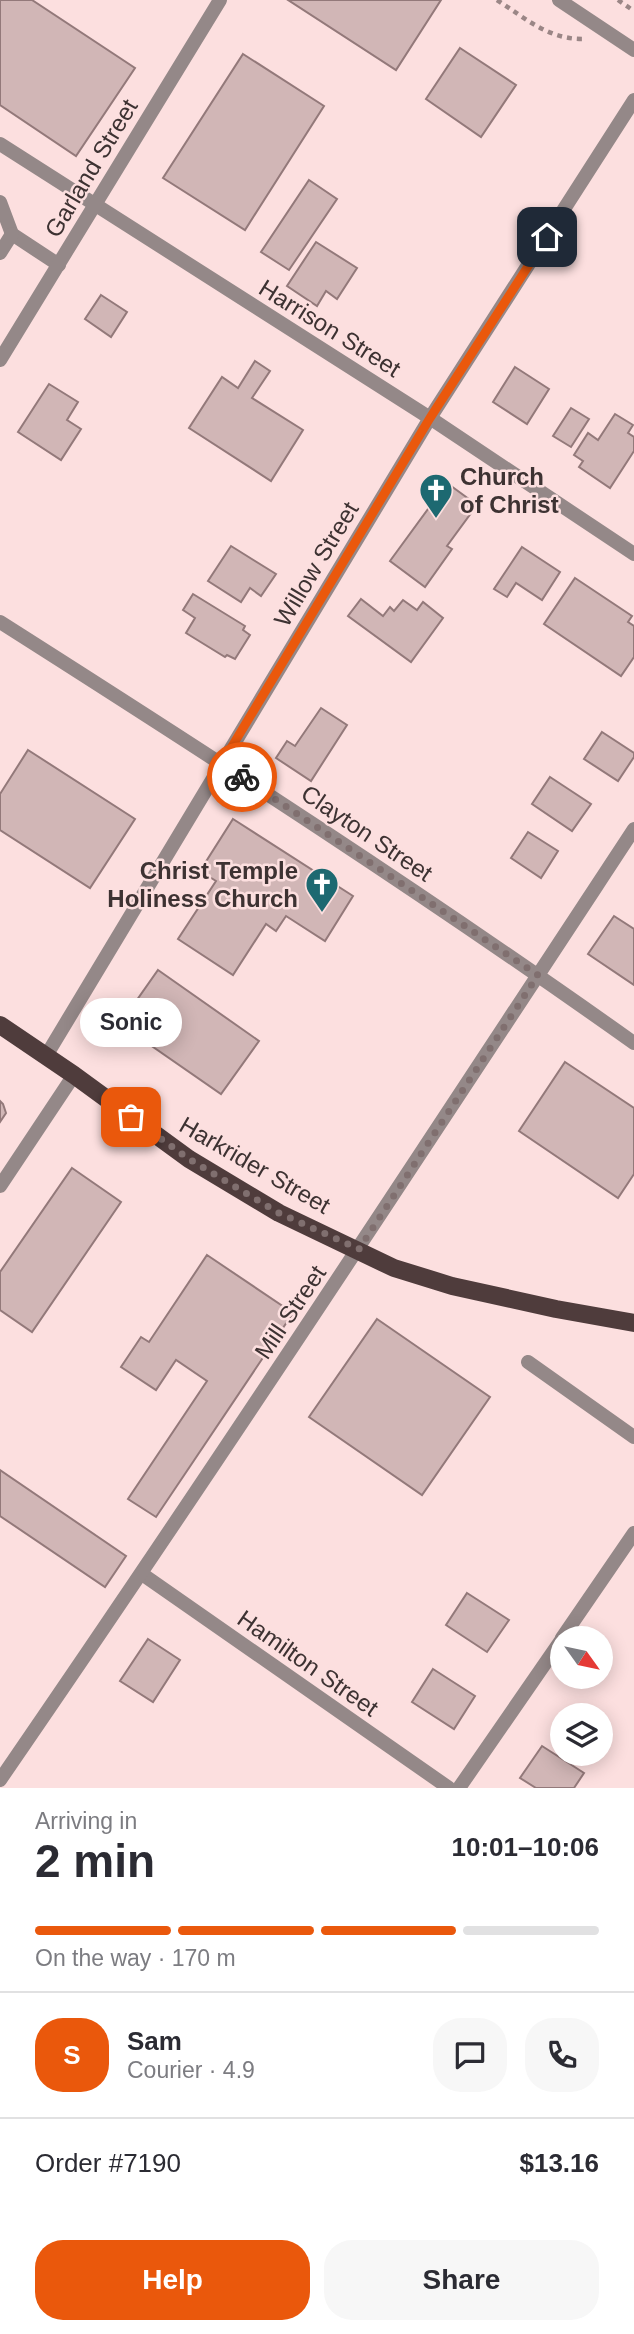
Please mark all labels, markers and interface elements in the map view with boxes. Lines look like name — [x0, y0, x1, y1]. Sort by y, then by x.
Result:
street label: Garland Street — [39, 94, 143, 242]
pin — [517, 207, 577, 267]
icon: home — [528, 218, 566, 256]
street label: Harrison Street — [254, 274, 406, 382]
place label: Church of Christ — [460, 463, 559, 518]
church icon: Church of Christ — [417, 471, 455, 520]
street label: Willow Street — [268, 497, 364, 631]
courier — [207, 742, 277, 812]
icon: bike — [223, 758, 261, 796]
street label: Clayton Street — [296, 779, 438, 887]
place label: Christ Temple Holiness Church — [107, 857, 298, 912]
church icon: Christ Temple Holiness Church — [303, 865, 341, 914]
callout: Sonic — [80, 998, 182, 1047]
text: Sonic — [100, 1009, 162, 1035]
pin — [101, 1087, 161, 1147]
icon: bag — [112, 1098, 150, 1136]
street label: Harkrider Street — [175, 1111, 335, 1219]
street label: Mill Street — [249, 1260, 331, 1364]
street label: Hamilton Street — [233, 1605, 384, 1722]
north arrow — [550, 1626, 612, 1689]
map controls — [550, 1626, 613, 1766]
button: layers — [550, 1703, 613, 1766]
text: Arriving in — [35, 1808, 137, 1834]
text: 10:01–10:06 — [452, 1832, 599, 1862]
text: 2 min — [35, 1835, 155, 1887]
text: On the way · 170 m — [35, 1945, 236, 1971]
button: chat — [433, 2018, 507, 2092]
button: phone — [525, 2018, 599, 2092]
text: Sam — [127, 2026, 182, 2056]
text: S — [63, 2040, 81, 2070]
text: Courier · 4.9 — [127, 2057, 255, 2083]
text: Order #7190 — [35, 2148, 181, 2178]
text: $13.16 — [519, 2148, 599, 2178]
button: Help — [35, 2240, 310, 2320]
button: Share — [324, 2240, 599, 2320]

